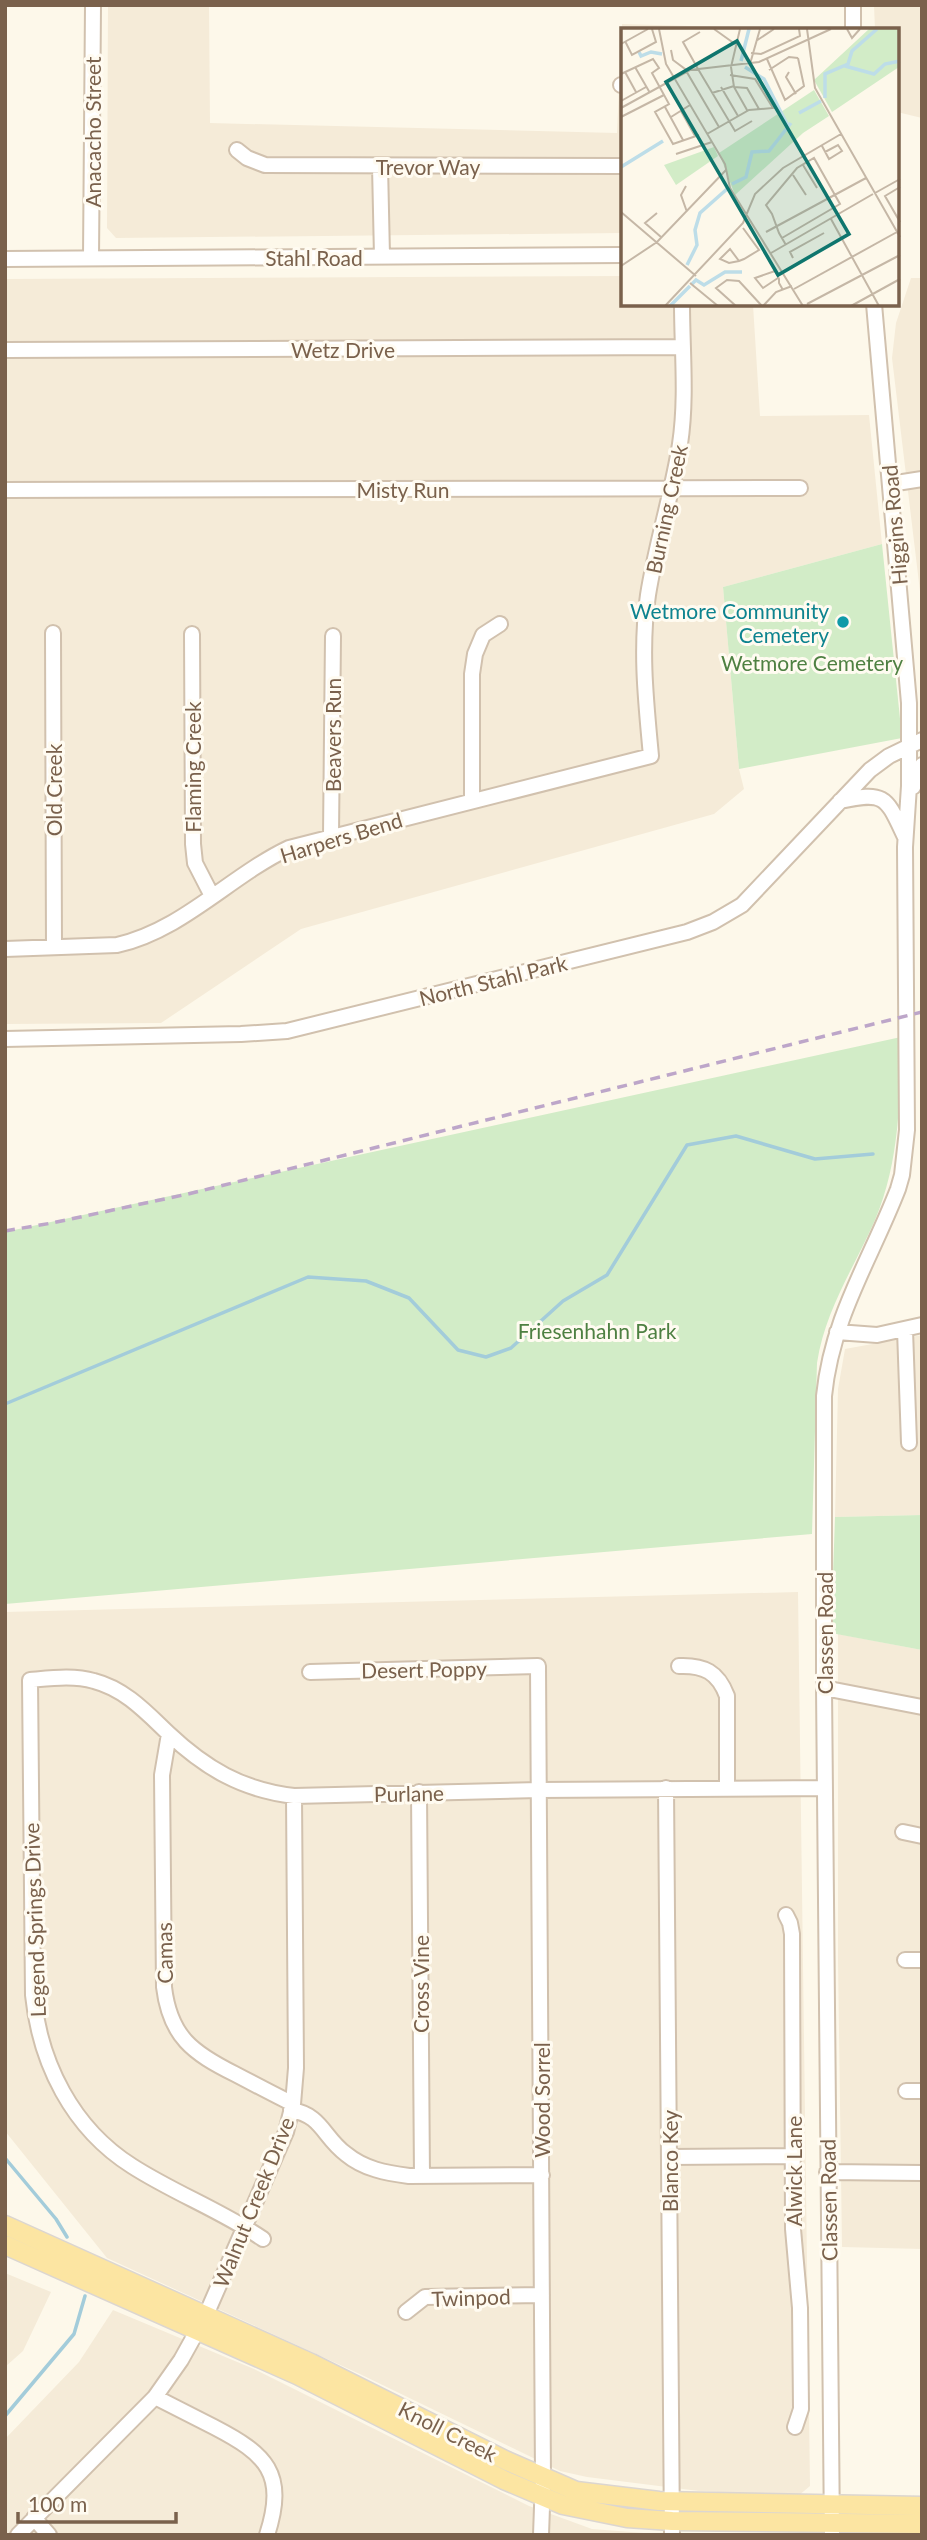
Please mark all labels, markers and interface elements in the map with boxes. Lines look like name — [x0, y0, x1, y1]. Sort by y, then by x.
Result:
inset map — [621, 28, 899, 306]
street label: Anacacho Street — [80, 56, 105, 208]
street label: Trevor Way — [376, 154, 480, 179]
street label: Stahl Road — [265, 245, 363, 270]
street label: Wetz Drive — [291, 337, 395, 362]
street label: Burning Creek — [640, 442, 692, 576]
street label: Higgins Road — [876, 464, 912, 586]
street label: Misty Run — [357, 477, 449, 502]
place label: Wetmore Community Cemetery — [630, 598, 829, 647]
marker: Wetmore Community Cemetery — [835, 614, 851, 630]
park label: Wetmore Cemetery — [721, 650, 903, 675]
street label: Beavers Run — [320, 678, 345, 792]
street label: Flaming Creek — [180, 701, 205, 833]
street label: Old Creek — [41, 743, 66, 836]
street label: Harpers Bend — [277, 807, 405, 867]
street label: North Stahl Park — [416, 949, 570, 1010]
park label: Friesenhahn Park — [518, 1318, 677, 1343]
street label: Classen Road — [812, 1572, 837, 1694]
street label: Desert Poppy — [361, 1655, 487, 1683]
street label: Purlane — [374, 1780, 444, 1806]
street label: Legend Springs Drive — [18, 1822, 50, 2018]
street label: Camas — [151, 1922, 177, 1984]
street label: Cross Vine — [408, 1935, 433, 2033]
street label: Wood Sorrel — [529, 2042, 554, 2158]
street label: Blanco Key — [657, 2110, 682, 2212]
street label: Walnut Creek Drive — [207, 2113, 299, 2291]
street label: Alwick Lane — [781, 2116, 806, 2226]
street label: Classen Road — [814, 2139, 842, 2261]
street label: Twinpod — [431, 2283, 511, 2311]
street label: Knoll Creek — [395, 2396, 502, 2467]
scale bar — [18, 2480, 175, 2524]
text: 100 m — [28, 2491, 87, 2516]

